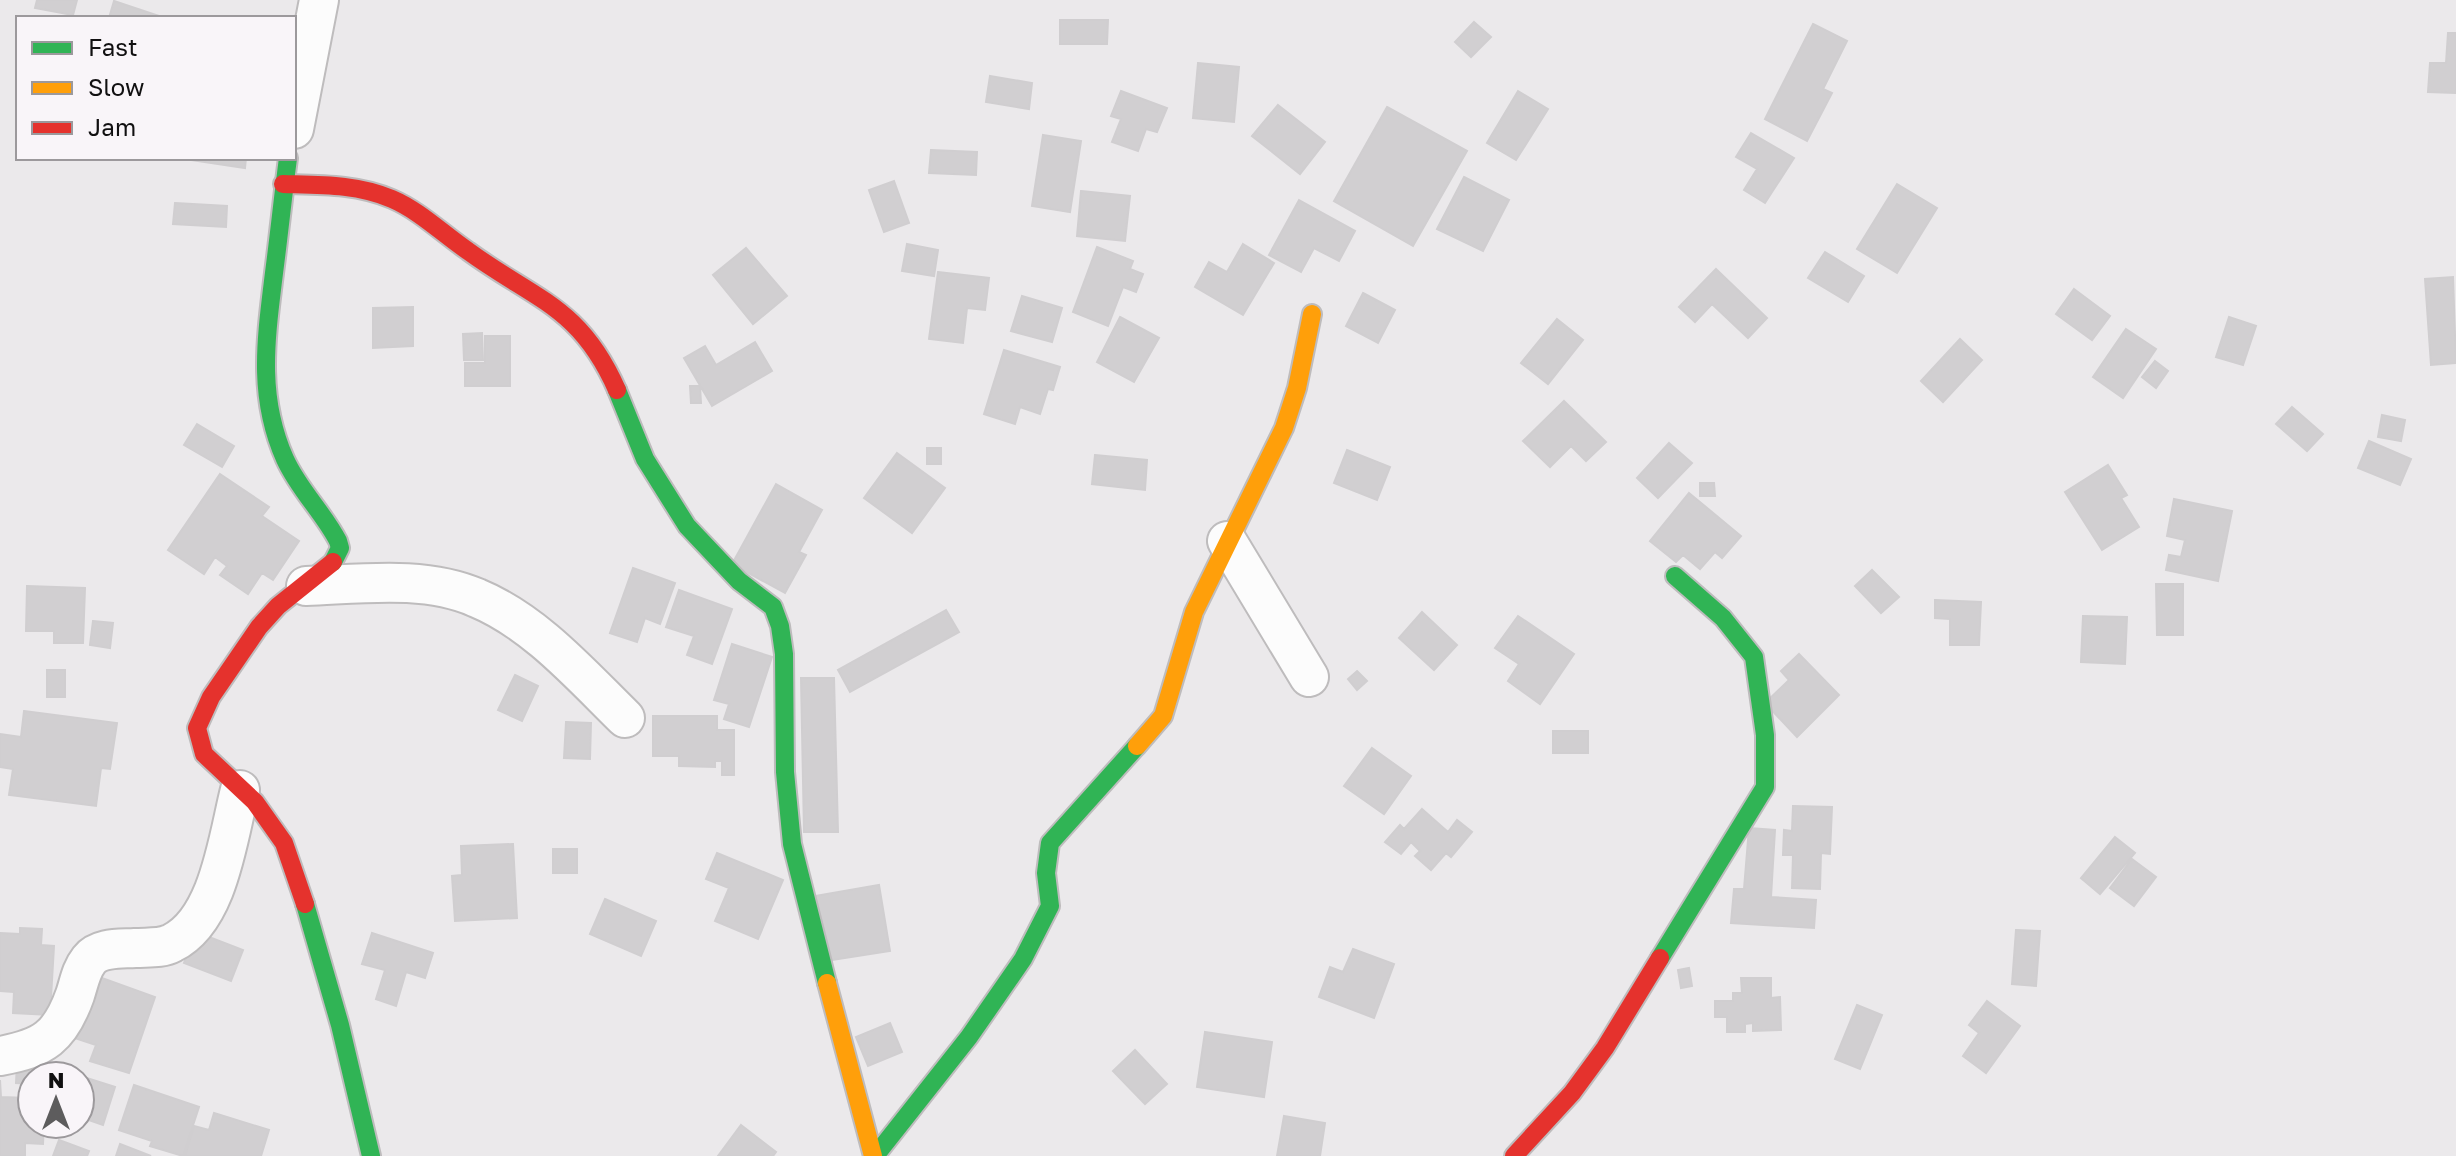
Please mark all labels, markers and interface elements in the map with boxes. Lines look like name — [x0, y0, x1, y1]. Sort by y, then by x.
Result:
legend — [16, 16, 296, 160]
text: Fast — [88, 32, 138, 61]
text: Slow — [88, 72, 144, 101]
text: Jam — [88, 112, 136, 141]
north arrow — [16, 1060, 96, 1140]
text: N — [48, 1066, 64, 1093]

